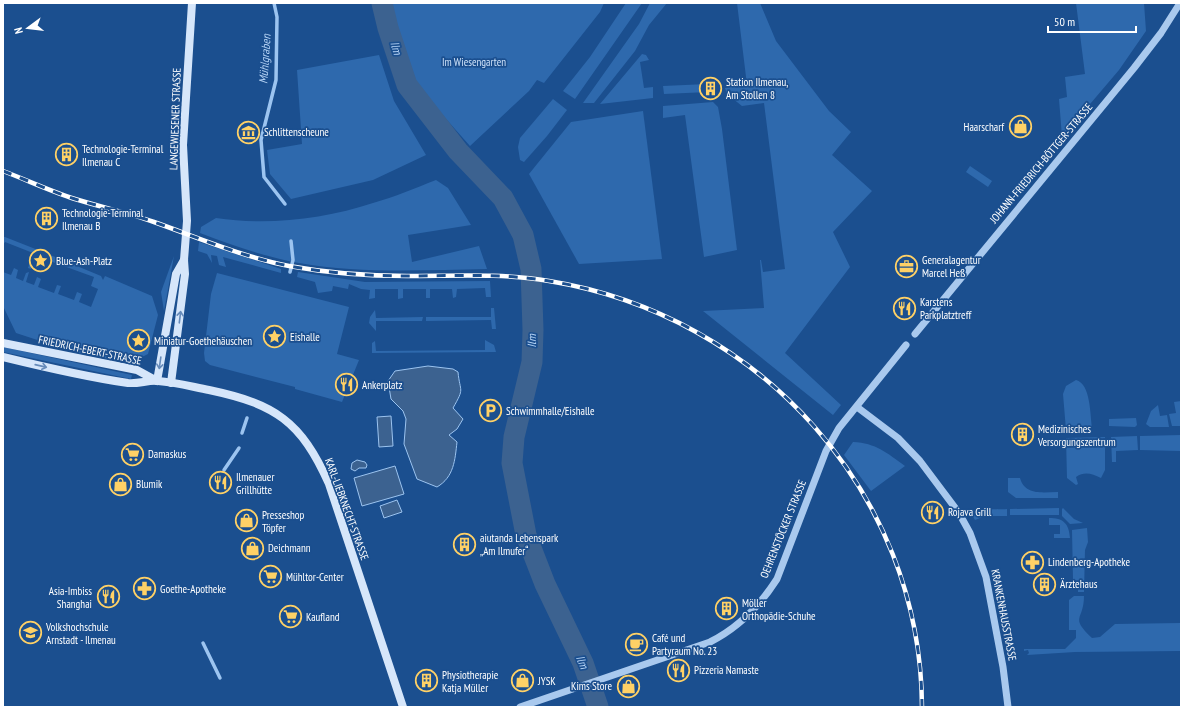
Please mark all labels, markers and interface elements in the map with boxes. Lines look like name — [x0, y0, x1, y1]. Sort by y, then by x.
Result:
north arrow — [8, 8, 48, 48]
scale bar — [1048, 8, 1136, 34]
text: 50 m — [1054, 14, 1075, 29]
text: N — [11, 26, 26, 35]
water label: Mühlgraben — [255, 33, 274, 84]
water label: Ilm — [387, 39, 406, 58]
park label: Im Wiesengarten — [442, 55, 506, 69]
street label: LANGEWIESENER STRASSE — [166, 67, 184, 170]
building icon: Station Ilmenau, Am Stollen 8 — [697, 75, 723, 101]
place label: Station Ilmenau, Am Stollen 8 — [726, 75, 788, 102]
street label: JOHANN-FRIEDRICH-BÖTTGER-STRASSE — [986, 100, 1096, 227]
shop icon: Haarscharf — [1007, 114, 1033, 140]
museum icon: Schlittenscheune — [236, 119, 262, 145]
place label: Haarscharf — [964, 120, 1005, 134]
place label: Schlittenscheune — [264, 125, 329, 139]
building icon: Technologie-Terminal Ilmenau C — [54, 142, 80, 168]
place label: Technologie-Terminal Ilmenau C — [82, 142, 164, 169]
building icon: Technologie-Terminal Ilmenau B — [34, 206, 60, 232]
place label: Technologie-Terminal Ilmenau B — [62, 206, 144, 233]
place icon: Blue-Ash-Platz — [27, 248, 53, 274]
office icon: Generalagentur Marcel Heß — [893, 253, 919, 279]
place label: Generalagentur Marcel Heß — [922, 253, 981, 280]
place label: Blue-Ash-Platz — [56, 254, 112, 268]
restaurant icon: Karstens Parkplatztreff — [892, 295, 918, 321]
place label: Karstens Parkplatztreff — [920, 295, 972, 322]
one-way arrow — [176, 311, 184, 324]
place icon: Eishalle — [261, 324, 287, 350]
place icon: Miniatur-Goethehäuschen — [126, 328, 152, 354]
place label: Eishalle — [290, 330, 320, 344]
street label: FRIEDRICH-EBERT-STRASSE — [37, 332, 143, 368]
water label: Ilm — [524, 333, 539, 348]
place label: Miniatur-Goethehäuschen — [154, 334, 252, 348]
one-way arrow — [156, 356, 164, 369]
one-way arrow — [34, 363, 47, 371]
restaurant icon: Ankerplatz — [333, 372, 359, 398]
place label: Ankerplatz — [362, 378, 403, 392]
parking icon: Schwimmhalle/Eishalle — [478, 398, 504, 424]
place label: Schwimmhalle/Eishalle — [506, 404, 595, 418]
building icon: Medizinisches Versorgungszentrum — [1009, 422, 1035, 448]
place label: Medizinisches Versorgungszentrum — [1037, 422, 1116, 449]
supermarket icon: Damaskus — [120, 441, 146, 467]
place label: Damaskus — [148, 447, 186, 461]
street label: KARL-LIEBKNECHT-STRASSE — [322, 456, 372, 562]
restaurant icon: Ilmenauer Grillhütte — [207, 470, 233, 496]
place label: Ilmenauer Grillhütte — [236, 470, 274, 497]
shop icon: Blumik — [108, 471, 134, 497]
place label: Blumik — [136, 477, 163, 491]
street label: OEHRENSTÖCKER STRASSE — [757, 478, 809, 580]
restaurant icon: Rojava Grill — [920, 499, 946, 525]
place label: Rojava Grill — [948, 505, 992, 519]
shop icon: Presseshop Töpfer — [233, 508, 259, 534]
place label: Presseshop Töpfer — [262, 508, 305, 535]
building icon: aiutanda Lebenspark „Am Ilmufer“ — [452, 531, 478, 557]
place label: aiutanda Lebenspark „Am Ilmufer“ — [480, 531, 559, 558]
shop icon: Deichmann — [239, 535, 265, 561]
place label: Deichmann — [268, 541, 311, 555]
pharmacy icon: Lindenberg-Apotheke — [1019, 549, 1045, 575]
place label: Lindenberg-Apotheke — [1048, 555, 1130, 569]
supermarket icon: Mühltor-Center — [258, 564, 284, 590]
street label: KRANKENHAUSSTRASSE — [988, 568, 1020, 662]
place label: Mühltor-Center — [286, 570, 344, 584]
building icon: Ärztehaus — [1031, 571, 1057, 597]
pharmacy icon: Goethe-Apotheke — [132, 576, 158, 602]
place label: Ärztehaus — [1060, 577, 1098, 591]
place label: Goethe-Apotheke — [160, 582, 227, 596]
place label: Asia-Imbiss Shanghai — [49, 584, 92, 611]
restaurant icon: Asia-Imbiss Shanghai — [95, 584, 121, 610]
building icon: Möller Orthopädie-Schuhe — [713, 596, 739, 622]
place label: Möller Orthopädie-Schuhe — [742, 596, 816, 623]
supermarket icon: Kaufland — [277, 604, 303, 630]
place label: Kaufland — [306, 610, 340, 624]
school or university icon: Volkshochschule Arnstadt - Ilmenau — [17, 620, 43, 646]
place label: Volkshochschule Arnstadt - Ilmenau — [45, 620, 116, 647]
cafe icon: Café und Partyraum No. 23 — [623, 631, 649, 657]
place label: Café und Partyraum No. 23 — [652, 631, 717, 658]
water label: Ilm — [573, 653, 592, 672]
restaurant icon: Pizzeria Namaste — [666, 657, 692, 683]
place label: Pizzeria Namaste — [694, 663, 759, 677]
building icon: Physiotherapie Katja Müller — [414, 668, 440, 694]
place label: Physiotherapie Katja Müller — [442, 668, 499, 695]
shop icon: JYSK — [510, 668, 536, 694]
shop icon: Kims Store — [615, 673, 641, 699]
place label: JYSK — [537, 674, 556, 688]
place label: Kims Store — [571, 679, 612, 693]

